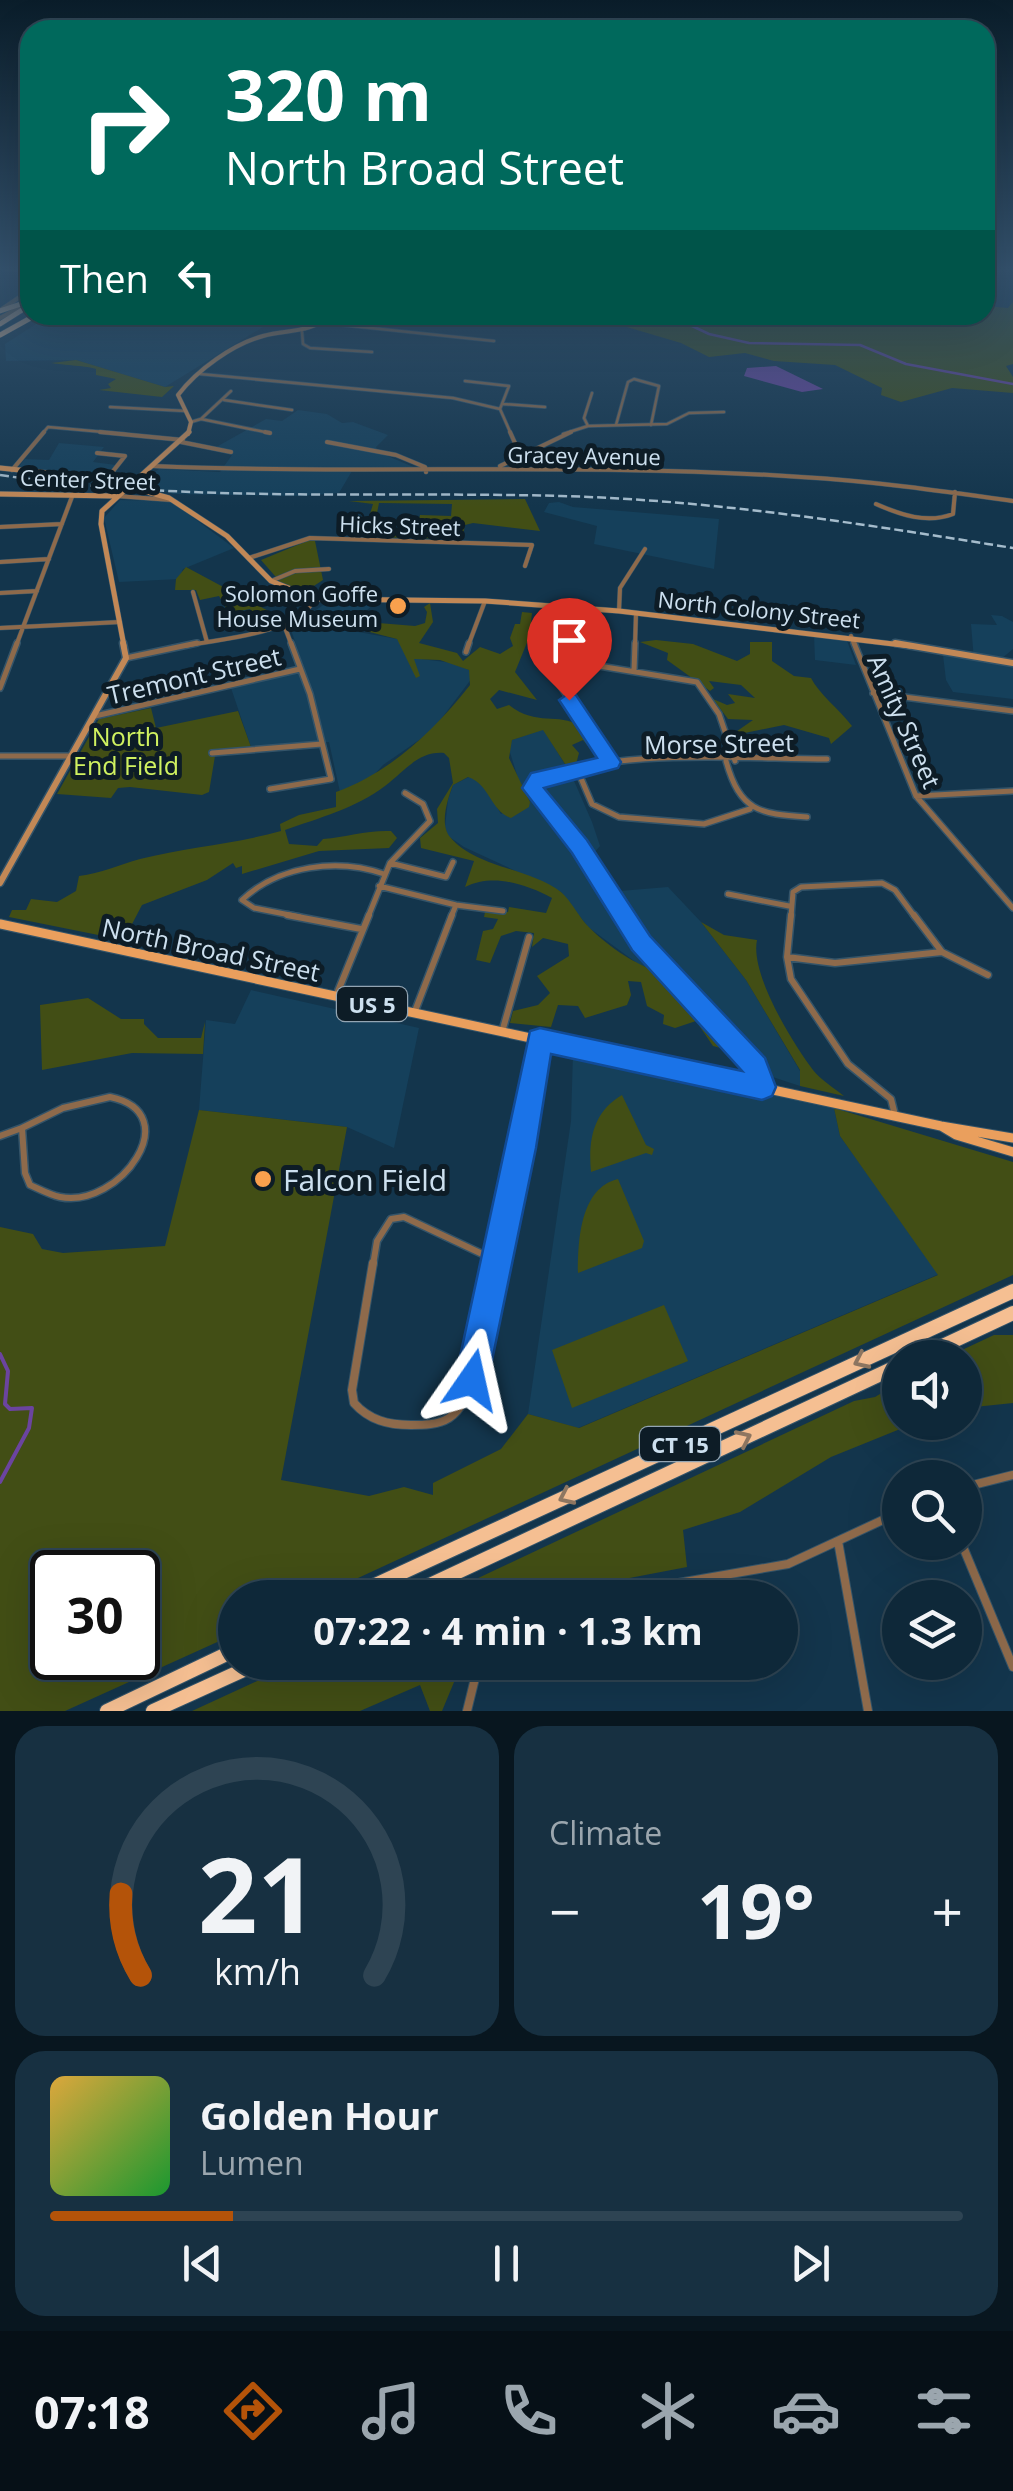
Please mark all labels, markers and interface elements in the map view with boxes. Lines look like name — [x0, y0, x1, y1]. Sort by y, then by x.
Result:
text: 320 m — [225, 46, 432, 142]
icon: right — [60, 60, 190, 190]
text: North Broad Street — [225, 137, 624, 198]
icon: left — [169, 250, 224, 305]
text: Then — [60, 252, 149, 304]
street label: Gracey Avenue — [507, 439, 661, 471]
street label: Center Street — [19, 462, 157, 496]
street label: Hicks Street — [339, 508, 461, 542]
place label: Solomon Goffe House Museum — [217, 578, 378, 633]
street label: North Colony Street — [656, 583, 862, 635]
marker: Solomon Goffe House Museum — [387, 595, 409, 617]
pin — [527, 598, 612, 701]
icon: arrive — [542, 613, 597, 668]
street label: Tremont Street — [104, 639, 284, 711]
street label: Amity Street — [860, 649, 950, 793]
park label: North End Field — [73, 719, 179, 782]
street label: Morse Street — [644, 725, 794, 761]
street label: North Broad Street — [99, 909, 323, 989]
road number: US 5 — [337, 987, 407, 1021]
place label: Falcon Field — [283, 1159, 447, 1200]
marker: Falcon Field — [252, 1168, 274, 1190]
position arrow — [420, 1328, 524, 1432]
map controls — [882, 1340, 982, 1680]
button: sound — [882, 1340, 982, 1440]
one-way arrow — [853, 1349, 871, 1369]
road number: CT 15 — [640, 1427, 720, 1461]
one-way arrow — [734, 1430, 752, 1450]
button: search — [882, 1460, 982, 1560]
one-way arrow — [558, 1484, 576, 1504]
speed limit sign: 30 — [30, 1550, 160, 1680]
button: layers — [882, 1580, 982, 1680]
text: 07:22 · 4 min · 1.3 km — [313, 1604, 703, 1656]
text: Climate — [549, 1811, 662, 1854]
text: 21 — [198, 1822, 316, 1963]
text: 19° — [697, 1859, 815, 1961]
text: − — [549, 1873, 580, 1948]
text: + — [932, 1873, 963, 1948]
text: km/h — [214, 1947, 300, 1995]
text: Golden Hour — [200, 2089, 439, 2141]
text: Lumen — [200, 2141, 304, 2184]
icon: previous — [175, 2236, 230, 2291]
icon: pause — [479, 2236, 534, 2291]
icon: next — [783, 2236, 838, 2291]
icon: directions — [218, 2376, 288, 2446]
icon: music — [356, 2376, 426, 2446]
icon: phone — [494, 2376, 564, 2446]
icon: climate — [633, 2376, 703, 2446]
icon: car — [771, 2376, 841, 2446]
icon: filters — [909, 2376, 979, 2446]
text: 07:18 — [34, 2381, 150, 2442]

